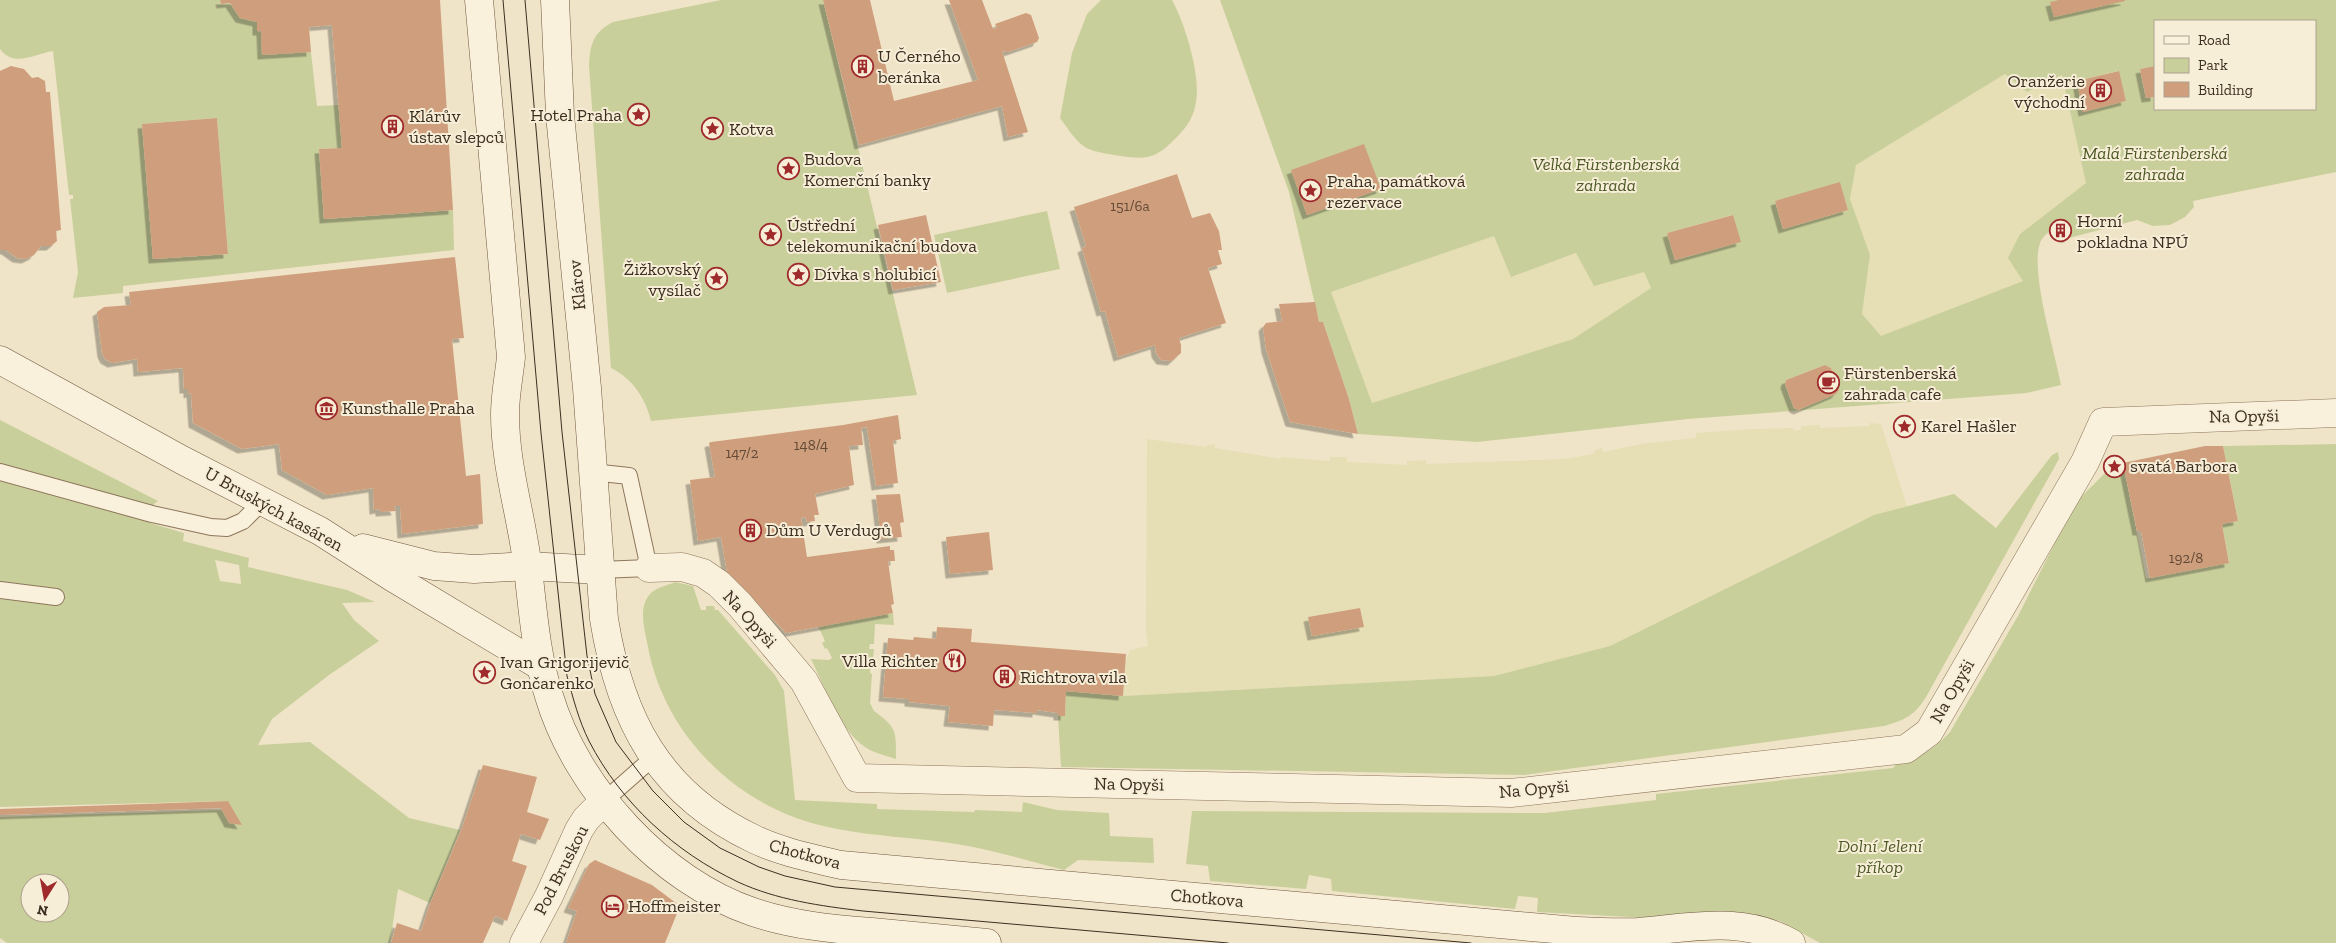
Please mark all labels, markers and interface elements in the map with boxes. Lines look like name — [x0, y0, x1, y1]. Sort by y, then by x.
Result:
legend — [2154, 20, 2316, 110]
text: Road — [2198, 31, 2231, 49]
place label: U Černého beránka — [877, 45, 961, 88]
building icon: U Černého beránka — [850, 54, 874, 78]
text: Park — [2198, 56, 2228, 74]
place label: Oranžerie východní — [2007, 70, 2085, 113]
building icon: Oranžerie východní — [2089, 79, 2113, 103]
text: Building — [2198, 81, 2253, 99]
place icon: Hotel Praha — [626, 103, 650, 127]
place label: Hotel Praha — [530, 104, 622, 126]
place label: Klárův ústav slepců — [409, 105, 504, 148]
building icon: Klárův ústav slepců — [381, 114, 405, 138]
place icon: Kotva — [701, 117, 725, 141]
place label: Kotva — [729, 118, 774, 140]
park label: Malá Fürstenberská zahrada — [2082, 142, 2228, 185]
place label: Budova Komerční banky — [804, 148, 932, 191]
park label: Velká Fürstenberská zahrada — [1532, 153, 1680, 196]
place icon: Budova Komerční banky — [776, 157, 800, 181]
place label: Praha, památková rezervace — [1327, 170, 1466, 213]
place icon: Praha, památková rezervace — [1299, 179, 1323, 203]
house number: 151/6a — [1110, 197, 1150, 215]
place label: Horní pokladna NPÚ — [2077, 210, 2189, 253]
place label: Ústřední telekomunikační budova — [787, 214, 977, 257]
building icon: Horní pokladna NPÚ — [2049, 219, 2073, 243]
place icon: Ústřední telekomunikační budova — [759, 223, 783, 247]
place label: Žižkovský vysílač — [624, 258, 702, 301]
street label: Klárov — [563, 259, 591, 311]
place icon: Dívka s holubicí — [786, 262, 810, 286]
place label: Dívka s holubicí — [814, 263, 937, 285]
place icon: Žižkovský vysílač — [705, 267, 729, 291]
place label: Fürstenberská zahrada cafe — [1844, 362, 1957, 405]
cafe icon: Fürstenberská zahrada cafe — [1816, 371, 1840, 395]
museum icon: Kunsthalle Praha — [314, 396, 338, 420]
place label: Kunsthalle Praha — [342, 397, 475, 419]
street label: Na Opyši — [2209, 404, 2279, 428]
place icon: Karel Hašler — [1893, 414, 1917, 438]
place label: Karel Hašler — [1921, 415, 2017, 437]
house number: 148/4 — [794, 436, 828, 454]
house number: 147/2 — [726, 444, 759, 462]
place icon: svatá Barbora — [2102, 454, 2126, 478]
place label: svatá Barbora — [2130, 455, 2238, 477]
street label: U Bruských kasáren — [201, 462, 348, 557]
building icon: Dům U Verdugů — [738, 518, 762, 542]
place label: Dům U Verdugů — [766, 519, 891, 541]
house number: 192/8 — [2169, 549, 2203, 567]
street label: Na Opyši — [718, 586, 782, 652]
restaurant icon: Villa Richter — [942, 649, 966, 673]
place label: Villa Richter — [841, 650, 938, 672]
place label: Ivan Grigorijevič Gončarenko — [500, 651, 629, 694]
street label: Na Opyši — [1925, 655, 1979, 727]
place icon: Ivan Grigorijevič Gončarenko — [472, 660, 496, 684]
building icon: Richtrova vila — [992, 665, 1016, 689]
place label: Richtrova vila — [1020, 666, 1127, 688]
street label: Na Opyši — [1094, 772, 1164, 796]
street label: Na Opyši — [1498, 775, 1570, 803]
street label: Pod Bruskou — [529, 821, 593, 919]
street label: Chotkova — [767, 834, 844, 874]
park label: Dolní Jelení příkop — [1838, 835, 1924, 878]
north arrow — [20, 873, 70, 923]
street label: Chotkova — [1169, 884, 1245, 912]
hotel icon: Hoffmeister — [600, 894, 624, 918]
place label: Hoffmeister — [628, 895, 721, 917]
text: N — [35, 901, 49, 920]

